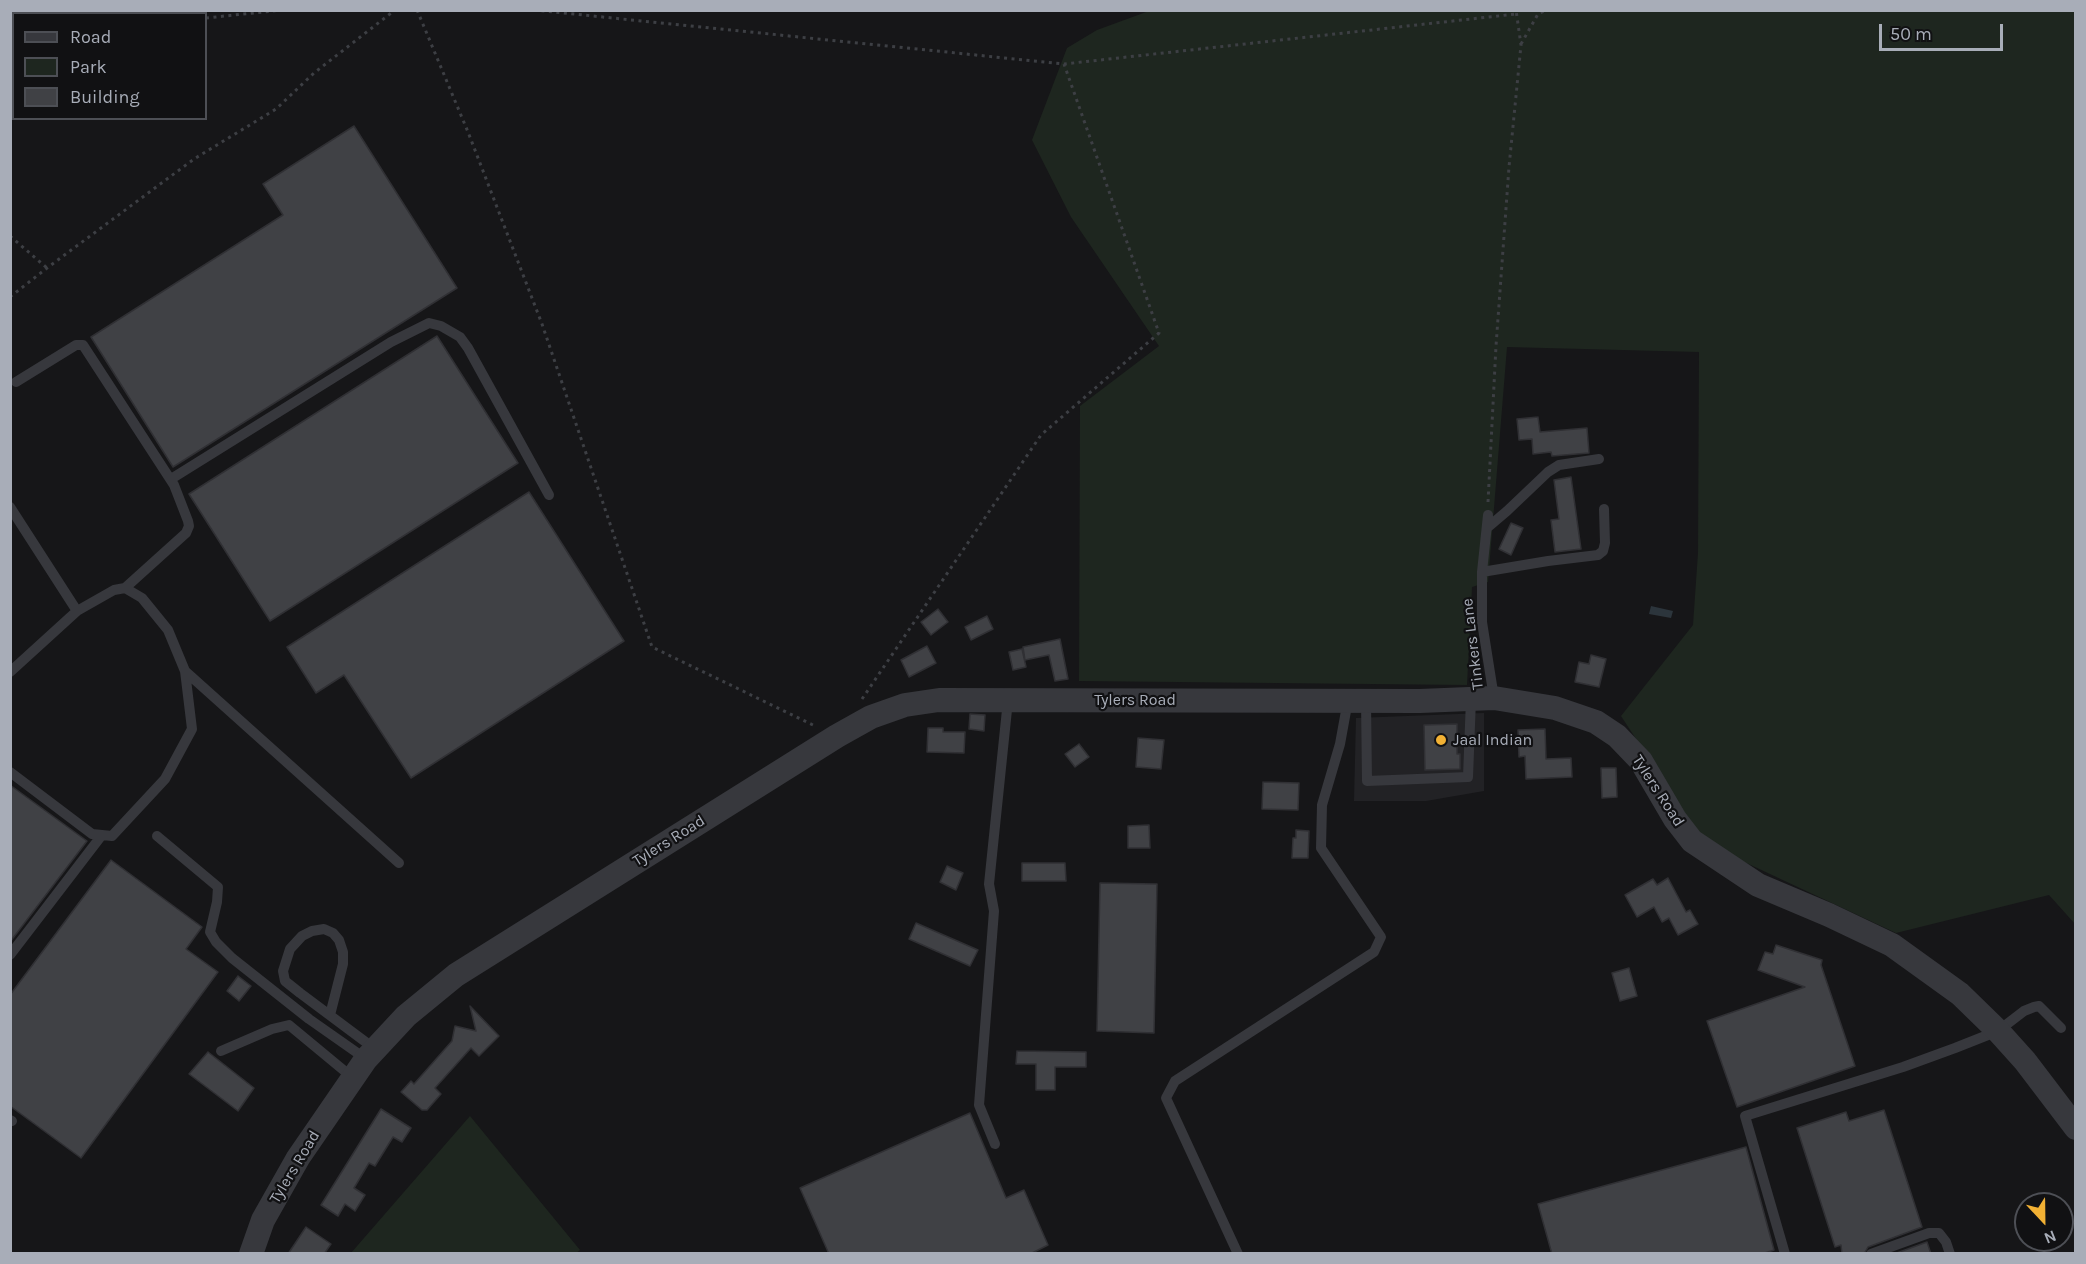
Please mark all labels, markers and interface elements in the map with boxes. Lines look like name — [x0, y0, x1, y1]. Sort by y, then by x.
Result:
legend — [12, 12, 207, 120]
scale bar — [1882, 12, 2006, 50]
text: 50 m — [1890, 23, 1932, 45]
text: Road — [70, 26, 111, 48]
text: Park — [70, 56, 107, 78]
text: Building — [70, 86, 140, 108]
street label: Tinkers Lane — [1458, 597, 1488, 691]
street label: Tylers Road — [1094, 690, 1176, 710]
place label: Jaal Indian — [1453, 730, 1532, 750]
marker: Jaal Indian — [1434, 733, 1448, 747]
street label: Tylers Road — [1628, 751, 1688, 831]
street label: Tylers Road — [629, 811, 709, 871]
street label: Tylers Road — [266, 1127, 324, 1207]
north arrow — [2014, 1192, 2074, 1252]
text: N — [2041, 1226, 2059, 1248]

